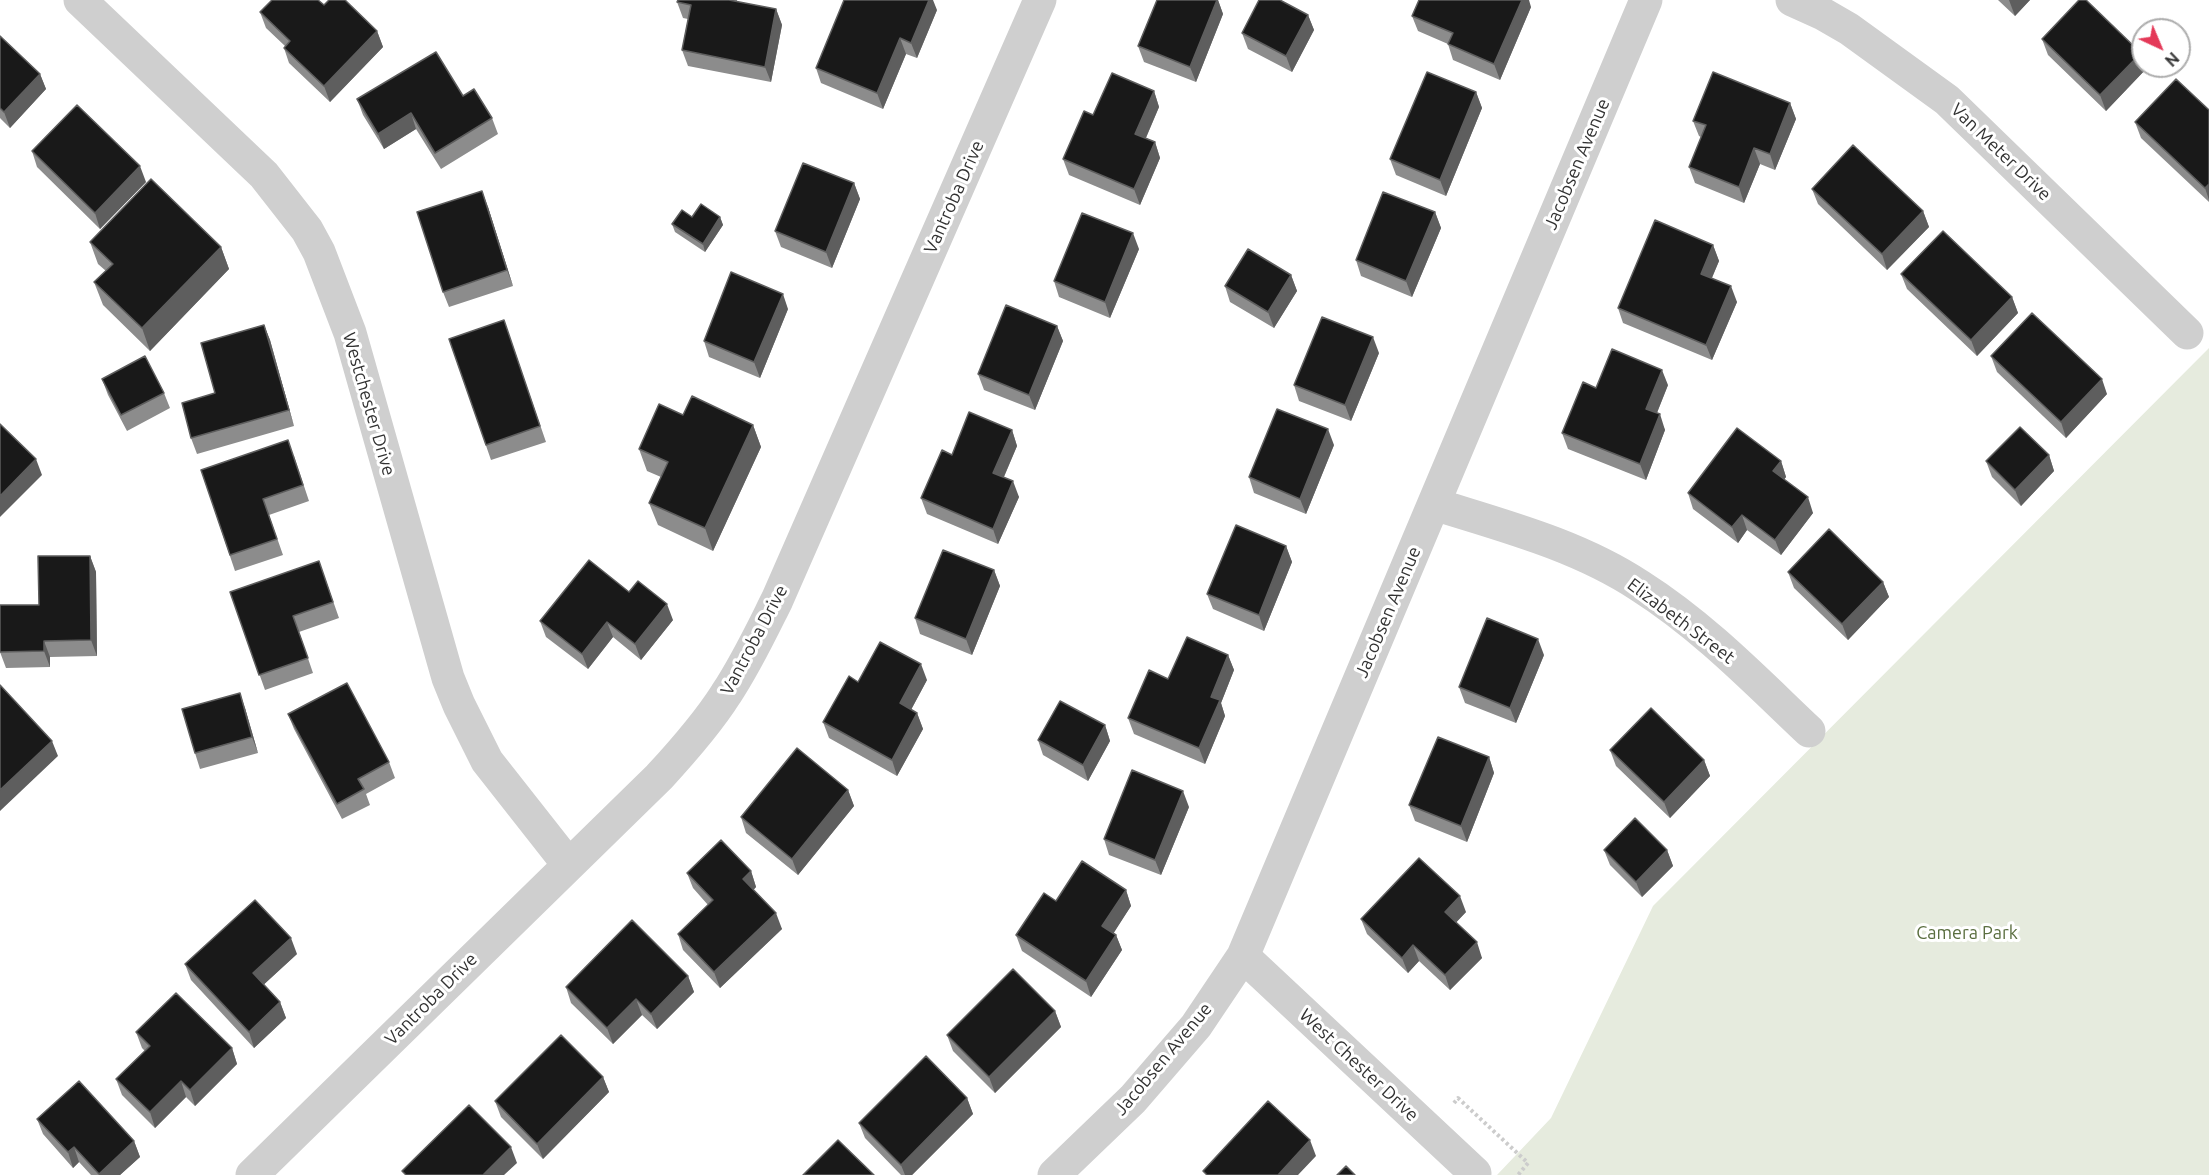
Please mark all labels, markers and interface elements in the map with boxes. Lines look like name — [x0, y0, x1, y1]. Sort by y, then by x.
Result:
north arrow — [2131, 18, 2191, 78]
text: N — [2162, 49, 2183, 70]
street label: Jacobsen Avenue — [1540, 95, 1614, 233]
street label: Van Meter Drive — [1946, 99, 2056, 205]
street label: Vantroba Drive — [919, 137, 989, 257]
street label: Westchester Drive — [338, 330, 400, 478]
street label: Jacobsen Avenue — [1351, 543, 1425, 681]
street label: Elizabeth Street — [1623, 574, 1739, 668]
street label: Vantroba Drive — [716, 581, 792, 699]
park label: Camera Park — [1916, 922, 2018, 944]
street label: Vantroba Drive — [380, 948, 482, 1050]
street label: Jacobsen Avenue — [1110, 998, 1216, 1120]
street label: West Chester Drive — [1295, 1004, 1423, 1126]

